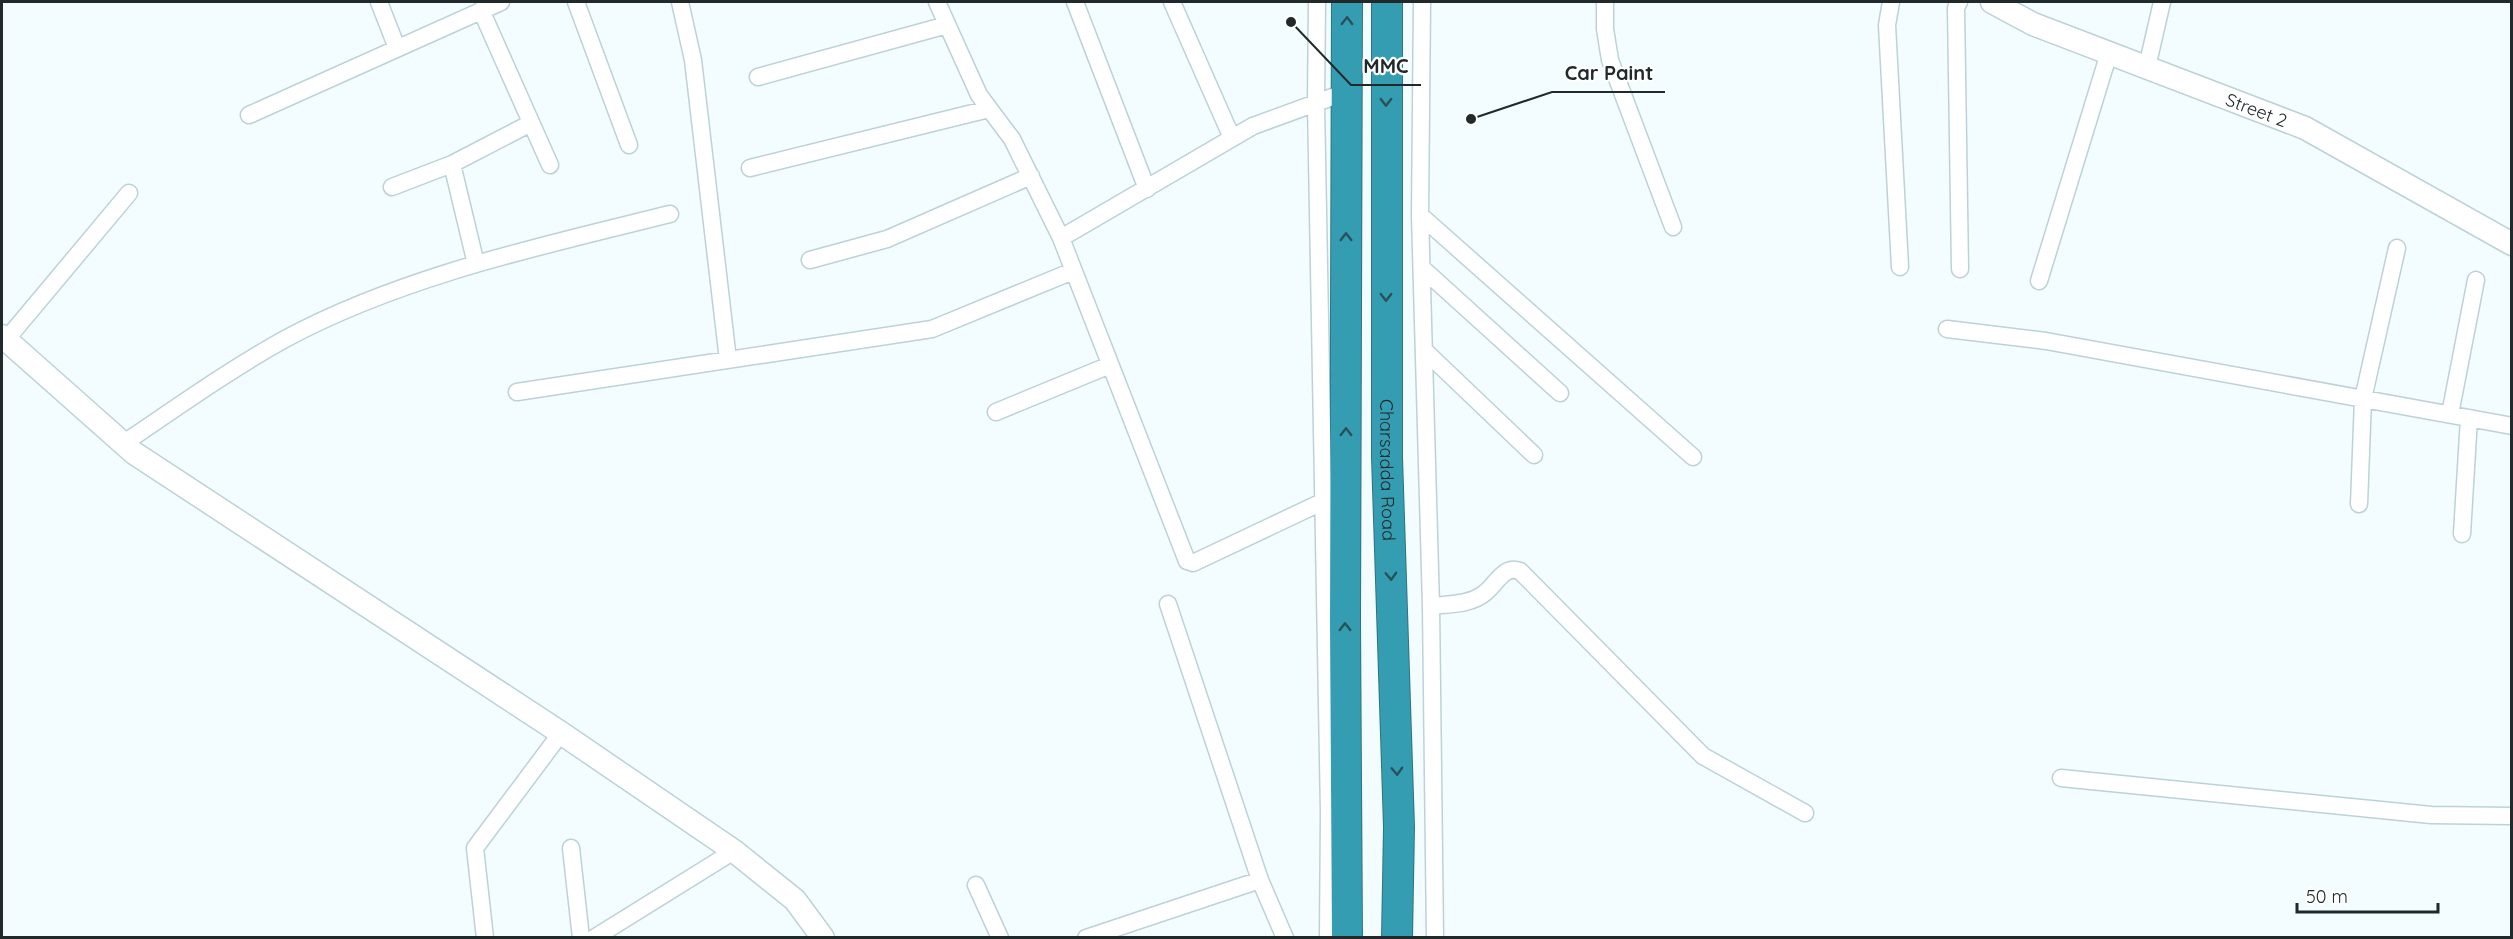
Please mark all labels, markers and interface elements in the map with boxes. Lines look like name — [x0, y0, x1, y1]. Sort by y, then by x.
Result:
one-way arrow — [1341, 17, 1353, 26]
callout: MMC — [1351, 47, 1421, 85]
text: MMC — [1363, 53, 1409, 78]
callout: Car Paint — [1552, 54, 1665, 92]
text: Car Paint — [1565, 60, 1653, 85]
street label: Street 2 — [2223, 87, 2291, 132]
one-way arrow — [1380, 97, 1393, 106]
one-way arrow — [1340, 233, 1352, 242]
one-way arrow — [1380, 292, 1392, 301]
street label: Charsadda Road — [1376, 399, 1401, 541]
one-way arrow — [1340, 428, 1352, 437]
one-way arrow — [1384, 571, 1397, 580]
one-way arrow — [1339, 623, 1351, 632]
one-way arrow — [1391, 766, 1403, 775]
scale bar — [2297, 876, 2438, 914]
text: 50 m — [2306, 885, 2348, 908]

